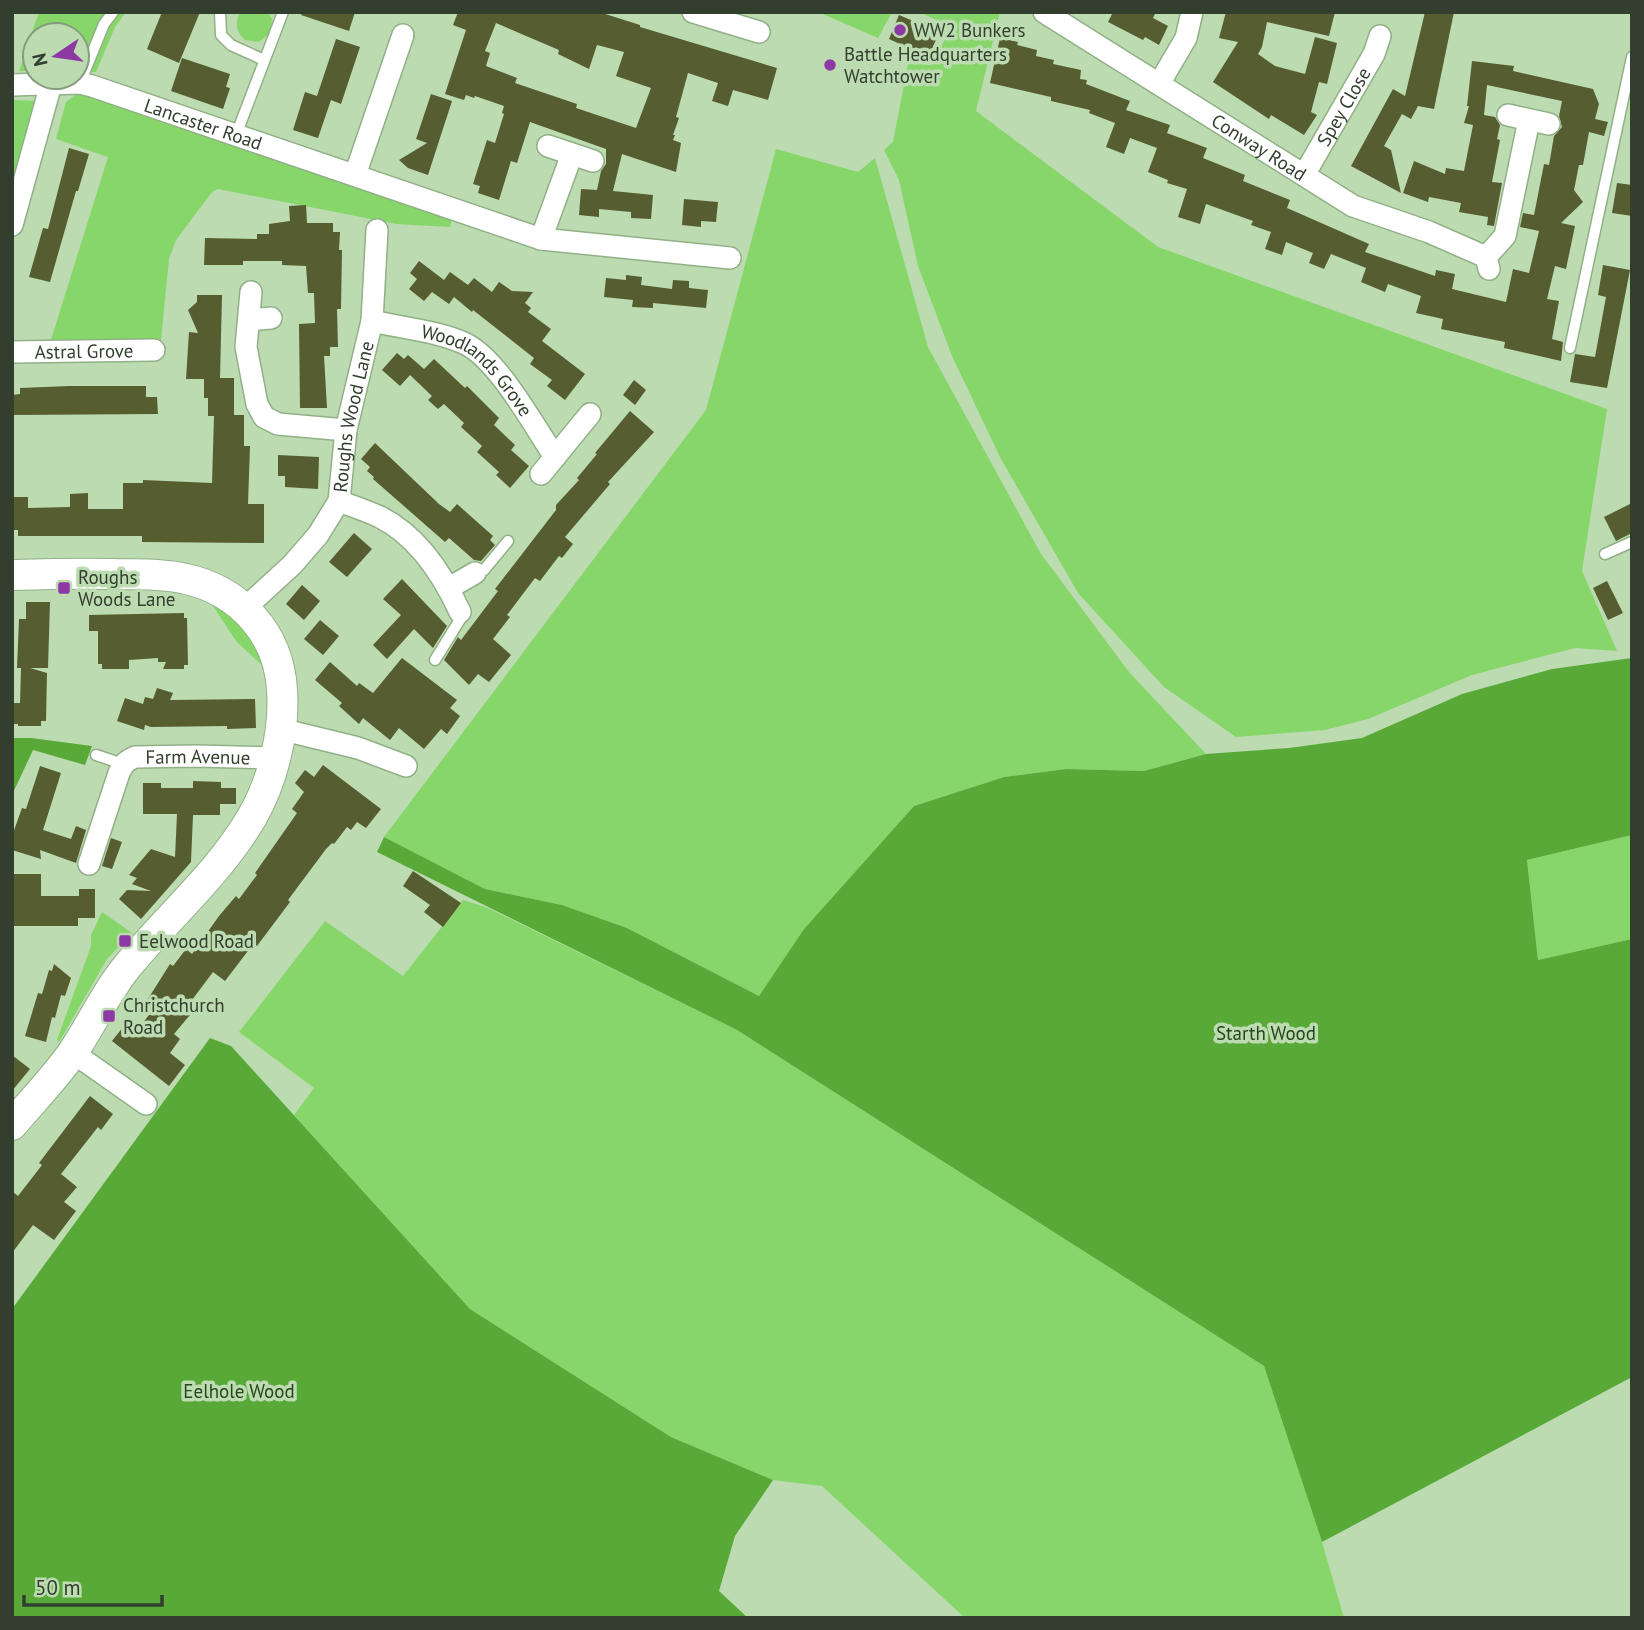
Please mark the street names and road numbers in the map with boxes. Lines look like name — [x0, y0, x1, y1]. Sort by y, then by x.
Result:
street label: Spey Close — [1311, 63, 1376, 150]
street label: Lancaster Road — [141, 93, 265, 155]
street label: Conway Road — [1207, 108, 1311, 186]
street label: Woodlands Grove — [419, 319, 538, 421]
street label: Astral Grove — [34, 338, 134, 364]
street label: Roughs Wood Lane — [328, 339, 379, 493]
street label: Farm Avenue — [145, 744, 251, 769]

